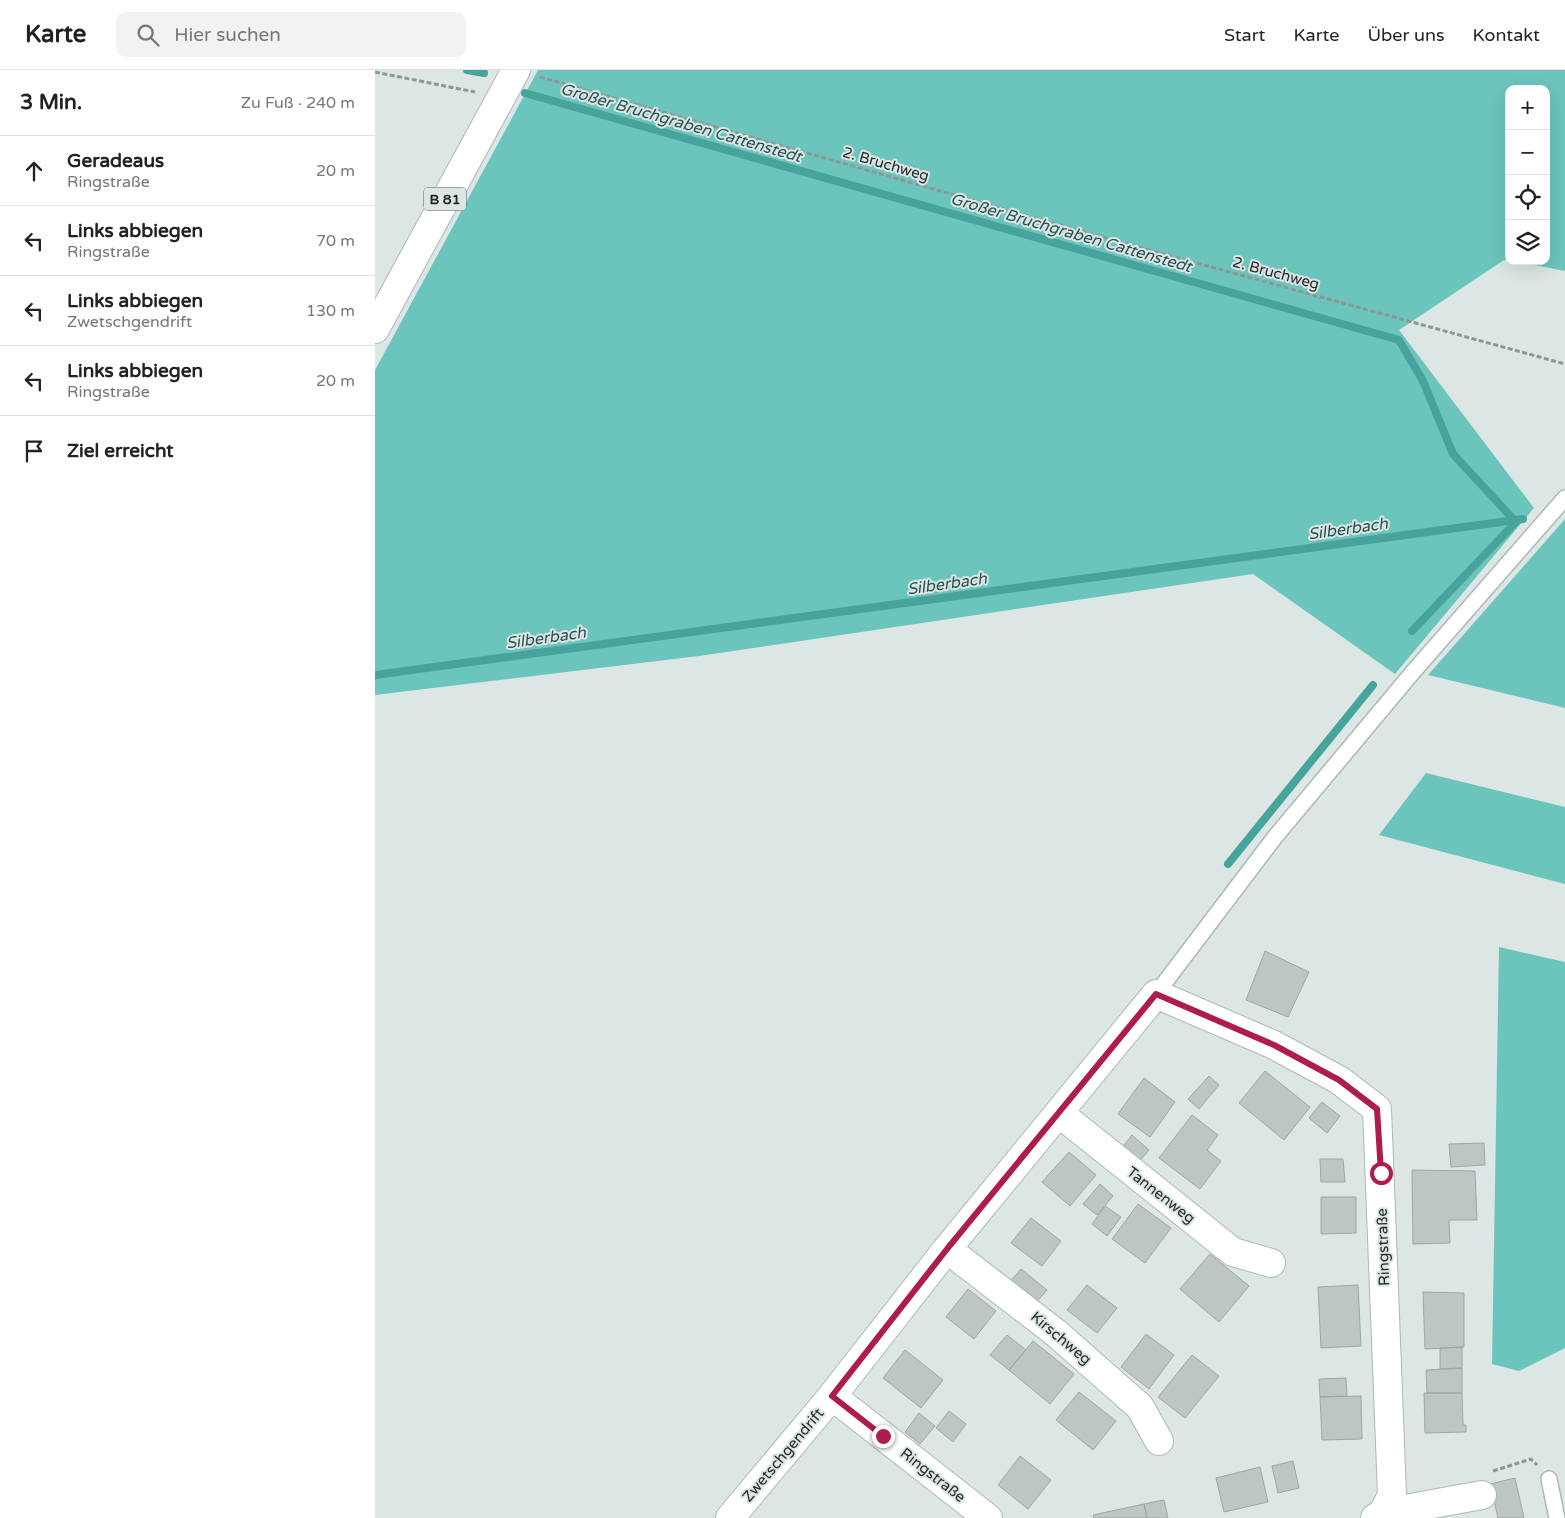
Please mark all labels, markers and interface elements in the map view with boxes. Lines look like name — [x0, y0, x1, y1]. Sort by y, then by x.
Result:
search box — [116, 12, 466, 57]
text: Karte — [25, 20, 86, 49]
icon: search — [134, 21, 162, 49]
text: Hier suchen — [174, 24, 281, 46]
text: Start — [1224, 24, 1265, 46]
text: Karte — [1293, 24, 1339, 46]
text: Über uns — [1367, 24, 1445, 46]
text: Kontakt — [1473, 24, 1540, 46]
water label: Großer Bruchgraben Cattenstedt — [558, 79, 806, 168]
map controls — [1505, 85, 1550, 265]
button: + — [1505, 85, 1550, 130]
text: 3 Min. — [20, 90, 82, 115]
text: Zu Fuß · 240 m — [241, 93, 355, 113]
button: − — [1505, 130, 1550, 175]
street label: 2. Bruchweg — [841, 143, 931, 185]
text: Geradeaus — [67, 150, 164, 172]
icon: ahead — [20, 157, 48, 185]
text: 20 m — [316, 161, 355, 181]
text: Ringstraße — [67, 172, 150, 192]
button: locate — [1505, 175, 1550, 220]
road number: B 81 — [424, 188, 466, 210]
water label: Großer Bruchgraben Cattenstedt — [948, 189, 1196, 278]
text: Links abbiegen — [67, 220, 203, 242]
button: layers — [1505, 220, 1550, 265]
icon: left — [20, 227, 48, 255]
text: 70 m — [316, 231, 355, 251]
text: Ringstraße — [67, 242, 150, 262]
street label: 2. Bruchweg — [1231, 253, 1321, 293]
text: Links abbiegen — [67, 290, 203, 312]
icon: left — [20, 297, 48, 325]
text: 130 m — [306, 301, 355, 321]
text: Zwetschgendrift — [67, 312, 192, 332]
text: Links abbiegen — [67, 360, 203, 382]
icon: left — [20, 367, 48, 395]
text: 20 m — [316, 371, 355, 391]
text: Ringstraße — [67, 382, 150, 402]
icon: arrive — [20, 437, 48, 465]
text: Ziel erreicht — [67, 440, 174, 462]
water label: Silberbach — [1307, 513, 1390, 544]
water label: Silberbach — [906, 568, 989, 599]
water label: Silberbach — [505, 622, 588, 653]
route start — [1370, 1162, 1393, 1185]
street label: Tannenweg — [1123, 1163, 1199, 1227]
street label: Ringstraße — [1373, 1208, 1393, 1286]
street label: Kirschweg — [1027, 1307, 1095, 1369]
street label: Zwetschgendrift — [738, 1404, 828, 1506]
route end — [872, 1425, 895, 1448]
street label: Ringstraße — [897, 1444, 969, 1506]

